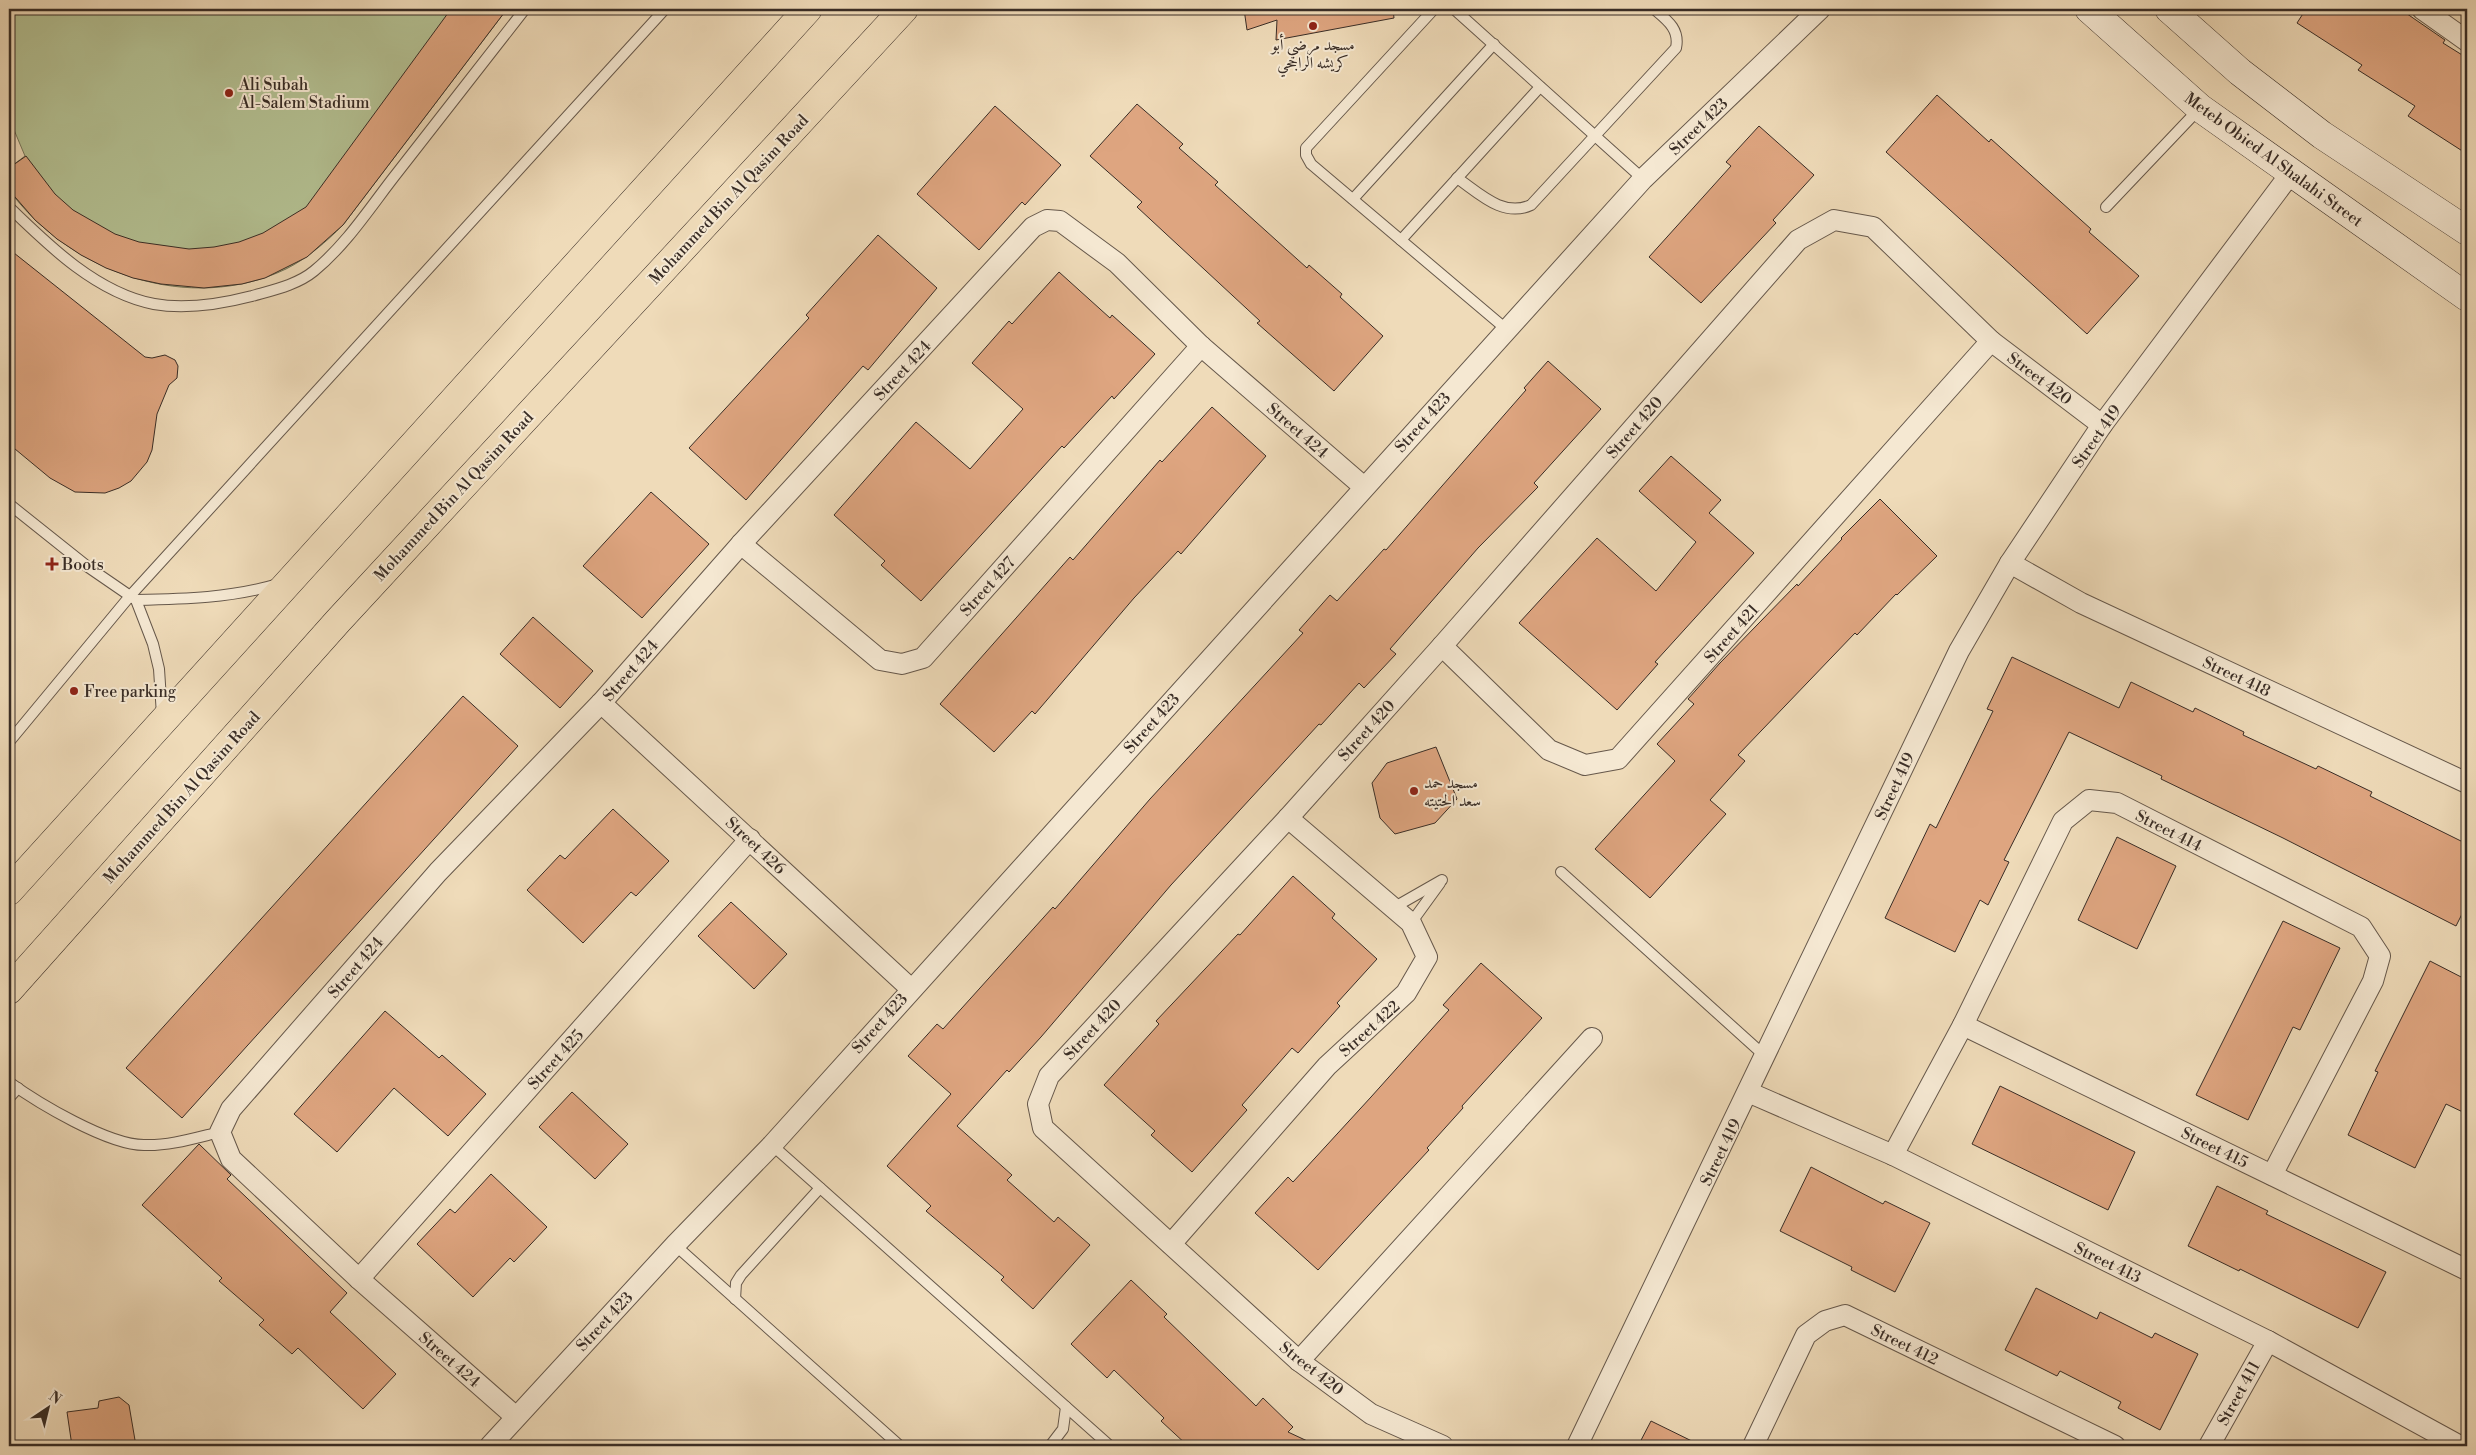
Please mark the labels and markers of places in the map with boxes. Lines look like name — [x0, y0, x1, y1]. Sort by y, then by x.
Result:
marker: مسجد مرضي أبو كريشه الراجحي — [1307, 20, 1319, 32]
place label: مسجد مرضي أبو كريشه الراجحي — [1269, 33, 1355, 78]
place label: Ali Subah Al-Salem Stadium — [238, 75, 370, 113]
marker: Ali Subah Al-Salem Stadium — [223, 87, 235, 99]
place label: Boots — [61, 555, 104, 575]
marker: Boots — [46, 558, 58, 570]
place label: Free parking — [84, 682, 177, 702]
marker: Free parking — [68, 685, 80, 697]
place label: مسجد حمد سعد الحتيته — [1424, 773, 1481, 811]
marker: مسجد حمد سعد الحتيته — [1408, 785, 1420, 797]

